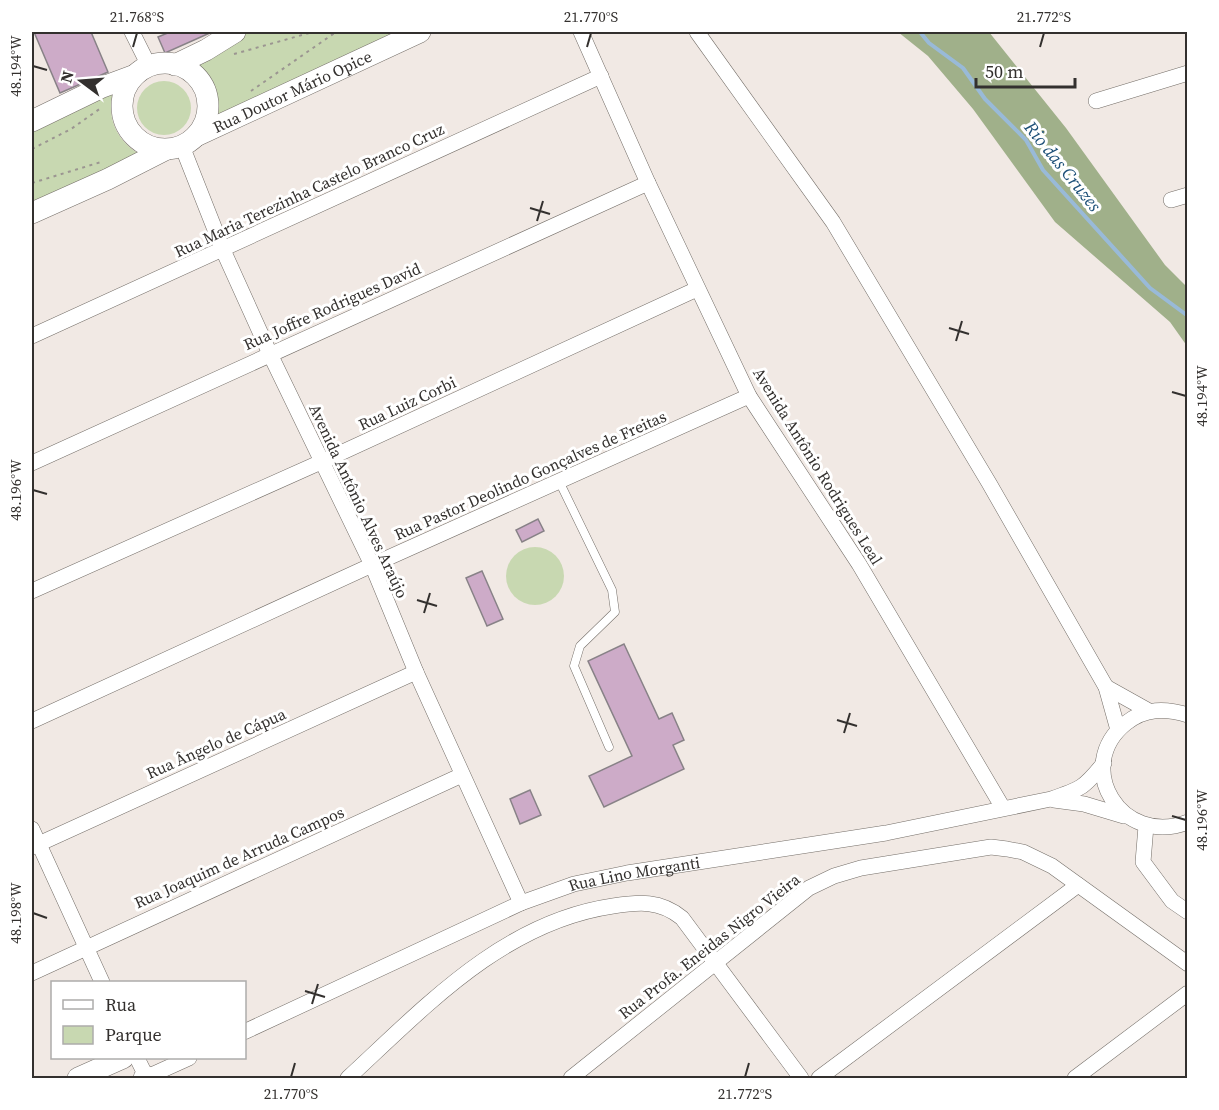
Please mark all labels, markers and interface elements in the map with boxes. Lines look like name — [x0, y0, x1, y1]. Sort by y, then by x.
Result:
text: 21.768°S — [110, 6, 165, 27]
text: 21.770°S — [564, 6, 619, 27]
text: 21.772°S — [1017, 6, 1072, 27]
text: 48.194°W — [5, 35, 26, 97]
street label: Rua Doutor Mário Opice — [209, 45, 375, 138]
north arrow — [51, 51, 111, 111]
scale bar — [976, 51, 1075, 89]
text: 50 m — [985, 59, 1023, 84]
text: N — [54, 68, 79, 85]
water label: Rio das Cruzes — [1018, 115, 1108, 217]
street label: Rua Maria Terezinha Castelo Branco Cruz — [171, 118, 447, 262]
street label: Rua Joffre Rodrigues David — [240, 257, 424, 355]
street label: Avenida Antônio Rodrigues Leal — [748, 363, 888, 569]
text: 48.194°W — [1191, 365, 1212, 427]
street label: Rua Luiz Corbi — [355, 371, 460, 435]
street label: Avenida Antônio Alves Araújo — [304, 400, 414, 602]
street label: Rua Pastor Deolindo Gonçalves de Freitas — [390, 405, 670, 545]
text: 48.196°W — [5, 459, 26, 521]
street label: Rua Ângelo de Cápua — [143, 702, 290, 784]
text: 48.196°W — [1191, 789, 1212, 851]
street label: Rua Joaquim de Arruda Campos — [131, 801, 348, 913]
street label: Rua Lino Morganti — [565, 851, 702, 896]
street label: Rua Profa. Eneidas Nigro Vieira — [614, 868, 805, 1024]
text: 48.198°W — [5, 882, 26, 944]
legend — [51, 981, 246, 1059]
text: Rua — [105, 992, 137, 1017]
text: Parque — [105, 1022, 162, 1047]
text: 21.770°S — [264, 1083, 319, 1104]
text: 21.772°S — [718, 1083, 773, 1104]

